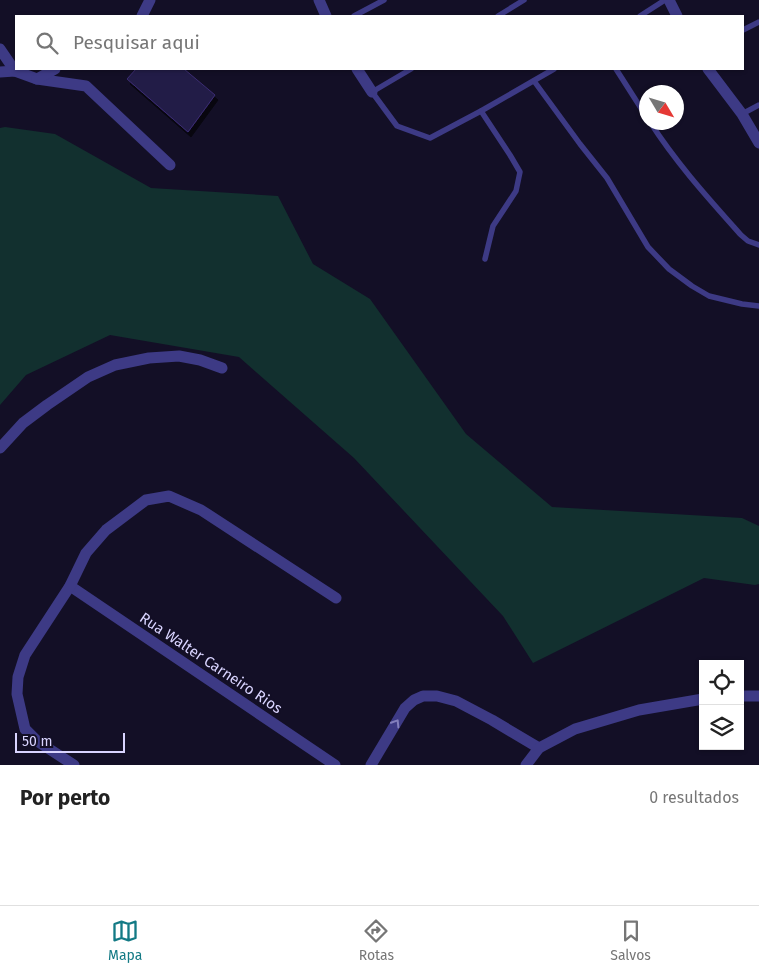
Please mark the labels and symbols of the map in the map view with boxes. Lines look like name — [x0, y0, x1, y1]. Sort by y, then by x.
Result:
north arrow — [639, 85, 684, 130]
street label: Rua Walter Carneiro Rios — [136, 609, 286, 717]
one-way arrow — [390, 720, 400, 729]
scale bar — [15, 730, 125, 753]

